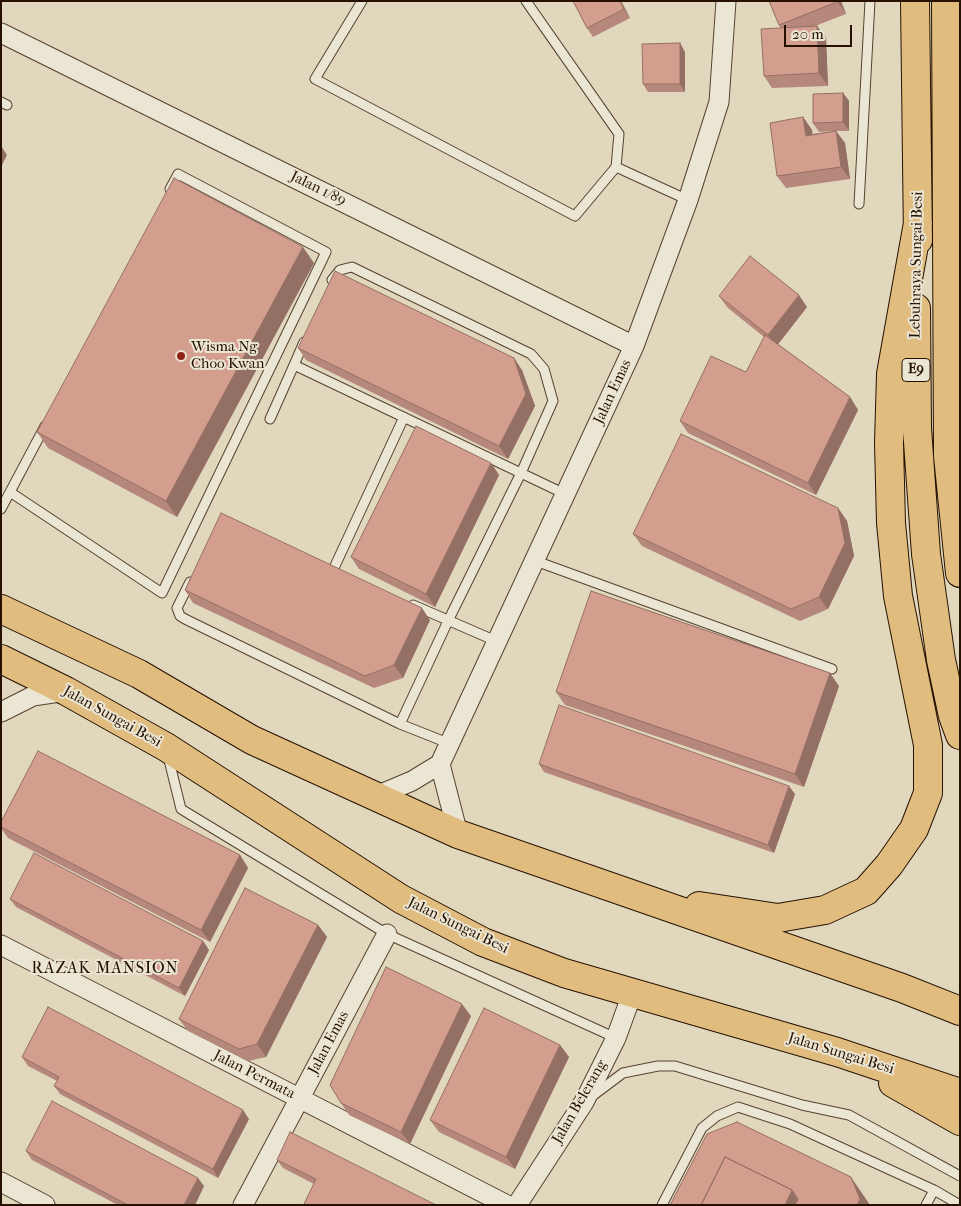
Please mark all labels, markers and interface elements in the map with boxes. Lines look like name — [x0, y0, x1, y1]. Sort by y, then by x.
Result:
scale bar — [786, 15, 854, 47]
text: 20 m — [792, 25, 824, 43]
street label: Jalan 1/89 — [287, 168, 349, 210]
street label: Lebuhraya Sungai Besi — [907, 191, 927, 339]
place label: Wisma Ng Choo Kwan — [191, 338, 265, 373]
marker: Wisma Ng Choo Kwan — [175, 350, 187, 362]
street label: Jalan Emas — [590, 357, 636, 427]
road number: E9 — [902, 358, 930, 382]
street label: Jalan Sungai Besi — [60, 682, 164, 752]
street label: Jalan Sungai Besi — [405, 894, 511, 958]
district label: RAZAK MANSION — [30, 959, 180, 979]
street label: Jalan Emas — [305, 1008, 353, 1078]
street label: Jalan Sungai Besi — [786, 1029, 896, 1079]
street label: Jalan Permata — [210, 1047, 298, 1103]
street label: Jalan Belerang — [549, 1057, 611, 1147]

